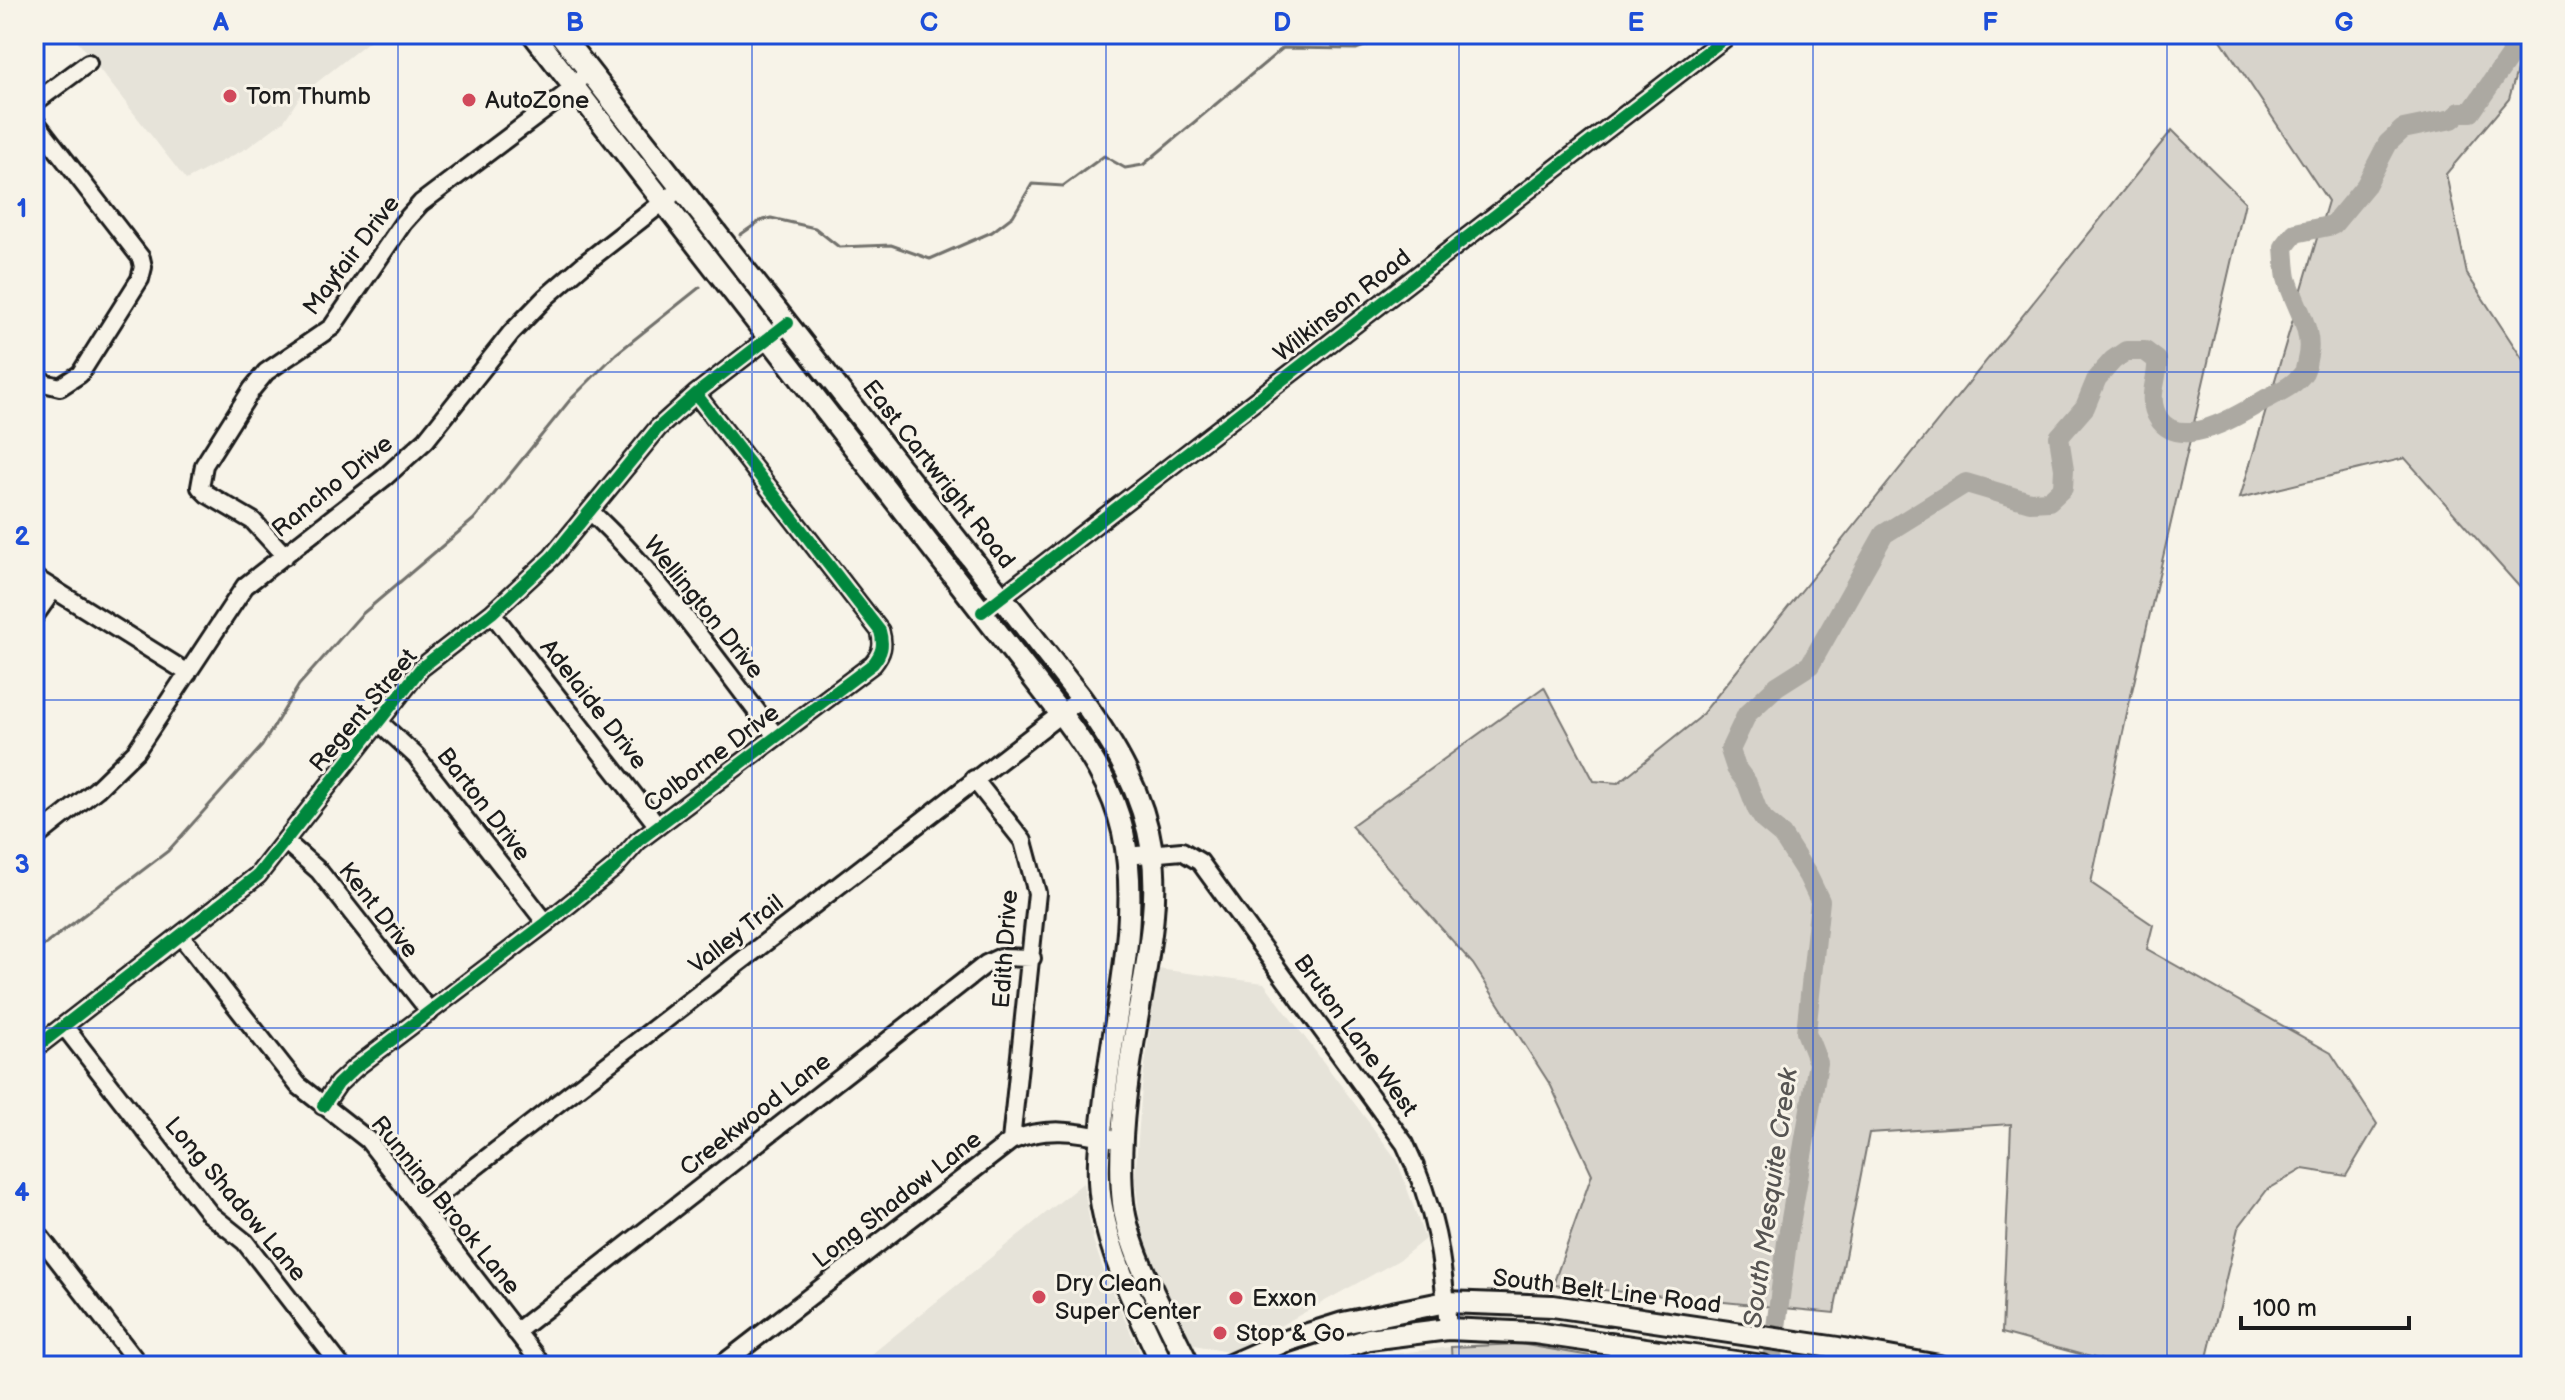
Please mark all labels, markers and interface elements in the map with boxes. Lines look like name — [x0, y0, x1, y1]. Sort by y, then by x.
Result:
text: A — [212, 8, 229, 39]
text: B — [566, 8, 584, 39]
text: C — [920, 8, 938, 39]
text: D — [1273, 8, 1291, 39]
text: E — [1628, 8, 1645, 39]
text: F — [1982, 8, 1998, 39]
text: G — [2334, 8, 2354, 39]
place label: Tom Thumb — [246, 82, 371, 111]
place label: AutoZone — [485, 86, 589, 115]
marker: Tom Thumb — [221, 87, 239, 105]
marker: AutoZone — [460, 91, 478, 109]
street label: Mayfair Drive — [297, 190, 406, 321]
text: 1 — [17, 194, 27, 225]
street label: Wilkinson Road — [1268, 243, 1417, 368]
street label: East Cartwright Road — [856, 374, 1021, 574]
street label: Rancho Drive — [266, 429, 398, 544]
text: 2 — [14, 522, 30, 553]
street label: Wellington Drive — [637, 530, 770, 685]
street label: Adelaide Drive — [534, 633, 654, 775]
street label: Regent Street — [303, 642, 424, 778]
street label: Colborne Drive — [638, 698, 785, 819]
street label: Barton Drive — [430, 742, 537, 867]
text: 3 — [14, 850, 30, 881]
street label: Kent Drive — [332, 857, 425, 964]
street label: Valley Trail — [683, 888, 789, 980]
street label: Edith Drive — [987, 889, 1024, 1009]
street label: Bruton Lane West — [1287, 949, 1424, 1122]
street label: Creekwood Lane — [674, 1047, 836, 1182]
water label: South Mesquite Creek — [1738, 1065, 1805, 1330]
street label: Running Brook Lane — [365, 1110, 527, 1301]
street label: Long Shadow Lane — [158, 1111, 313, 1287]
street label: Long Shadow Lane — [807, 1125, 987, 1274]
text: 4 — [14, 1178, 30, 1209]
street label: South Belt Line Road — [1491, 1263, 1723, 1320]
place label: Dry Clean Super Center — [1055, 1269, 1201, 1326]
scale bar — [2241, 1280, 2409, 1330]
place label: Exxon — [1252, 1284, 1317, 1313]
marker: Dry Clean Super Center — [1030, 1288, 1048, 1306]
marker: Exxon — [1227, 1289, 1245, 1307]
text: 100 m — [2253, 1294, 2317, 1323]
place label: Stop & Go — [1236, 1319, 1345, 1348]
marker: Stop & Go — [1211, 1324, 1229, 1342]

